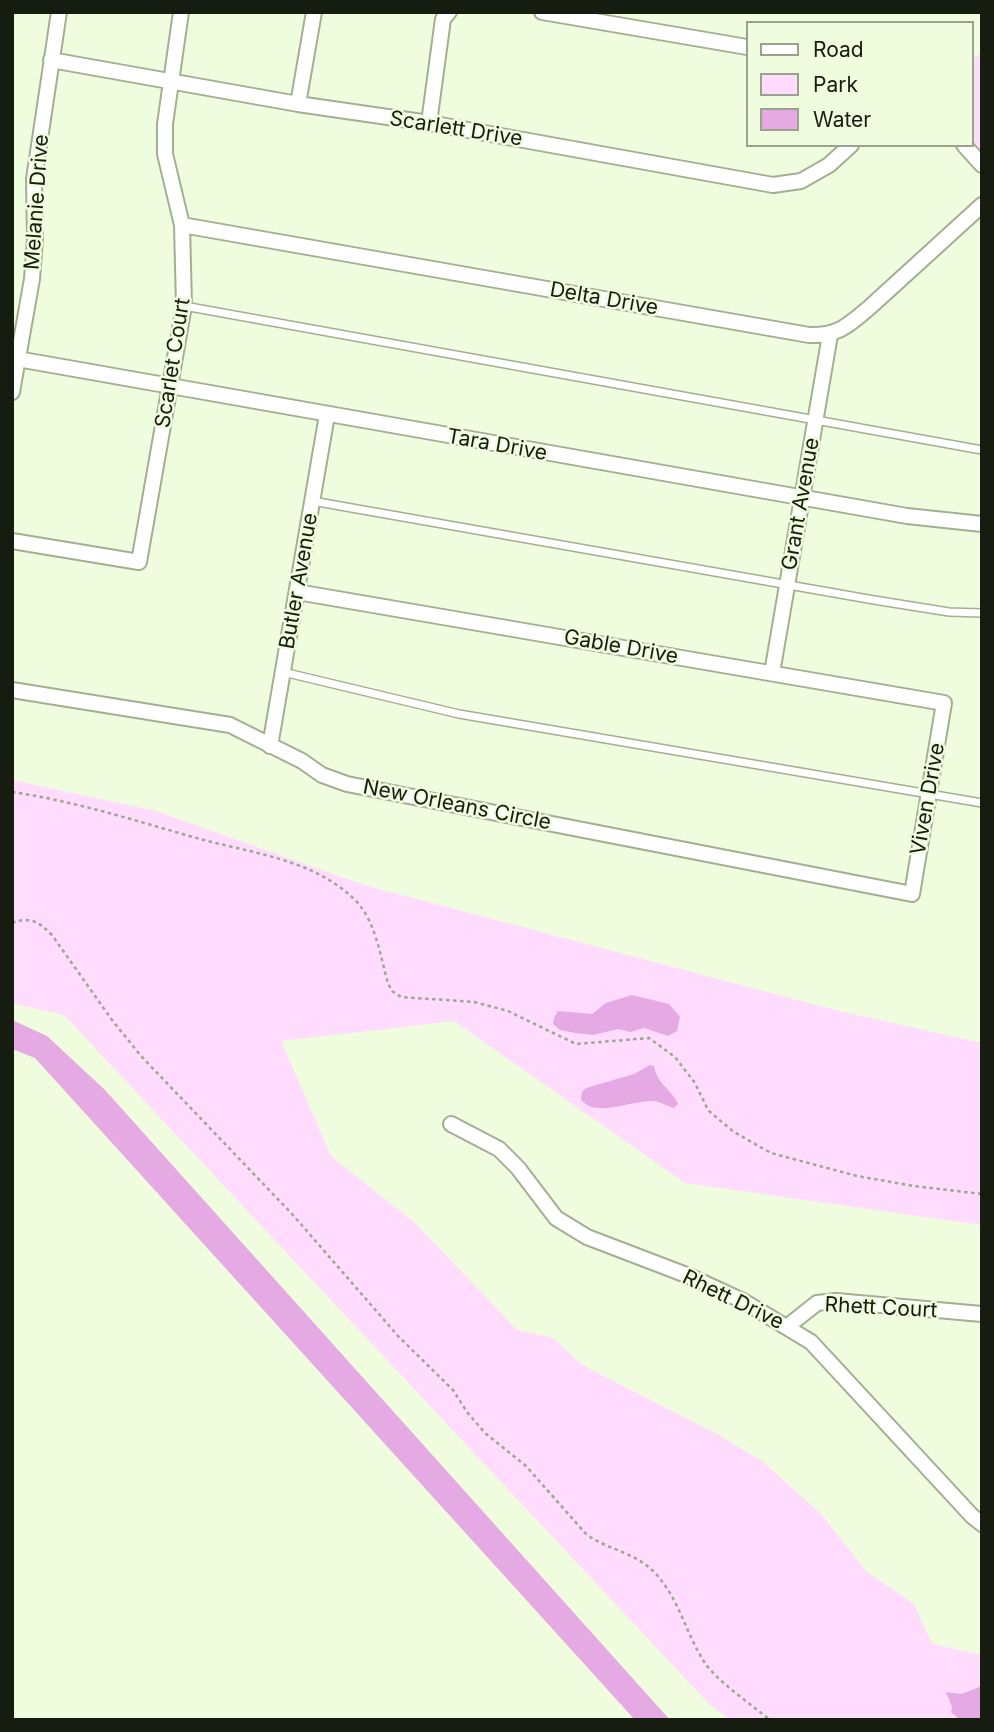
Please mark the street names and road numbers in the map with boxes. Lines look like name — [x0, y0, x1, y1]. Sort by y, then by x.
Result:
street label: Scarlett Drive — [388, 106, 524, 152]
street label: Melanie Drive — [20, 133, 54, 271]
street label: Delta Drive — [548, 277, 660, 321]
street label: Scarlet Court — [150, 296, 196, 430]
street label: Tara Drive — [445, 424, 549, 466]
street label: Grant Avenue — [777, 436, 825, 572]
street label: Butler Avenue — [275, 511, 323, 651]
street label: Gable Drive — [562, 625, 680, 669]
street label: Viven Drive — [906, 741, 950, 857]
street label: New Orleans Circle — [361, 774, 553, 836]
street label: Rhett Drive — [678, 1265, 788, 1335]
street label: Rhett Court — [824, 1292, 938, 1324]

